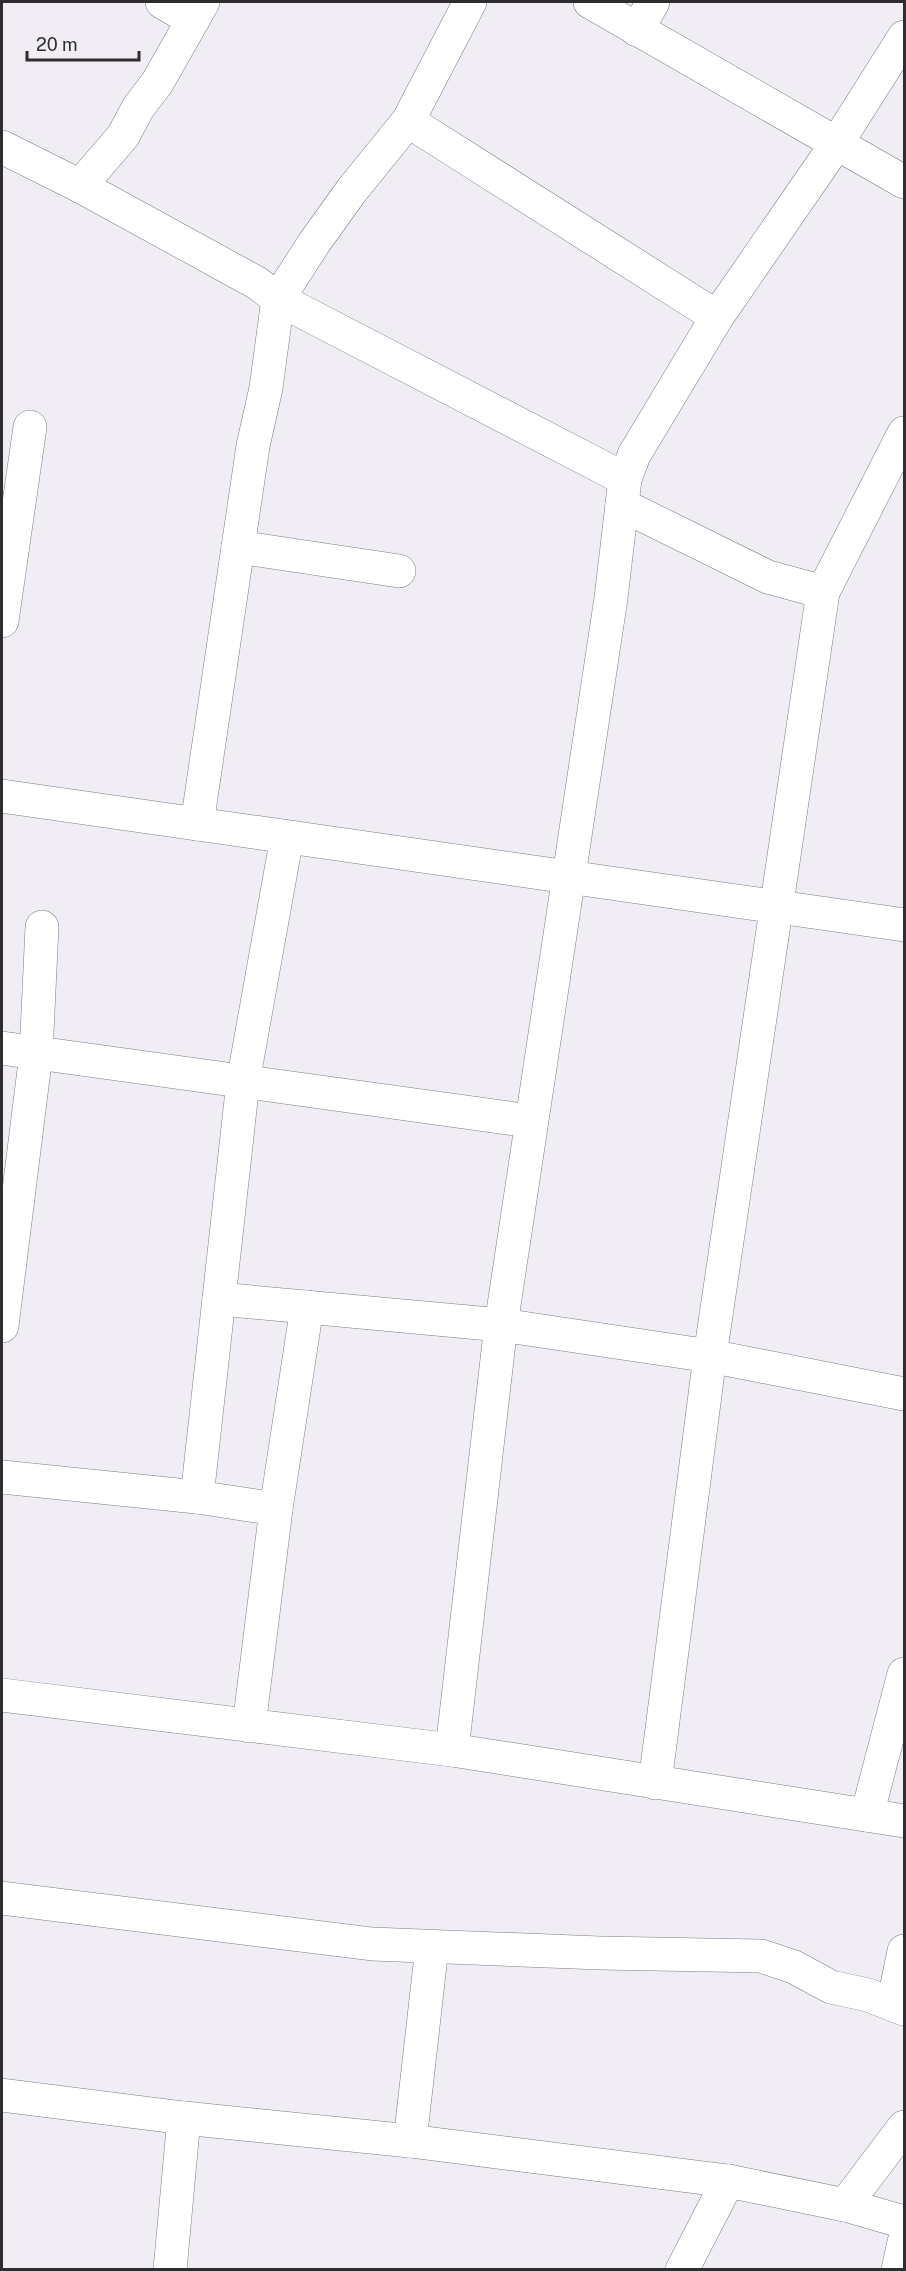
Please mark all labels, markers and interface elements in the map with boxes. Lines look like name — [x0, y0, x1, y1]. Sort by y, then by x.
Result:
scale bar — [27, 24, 140, 62]
text: 20 m — [36, 34, 78, 55]

